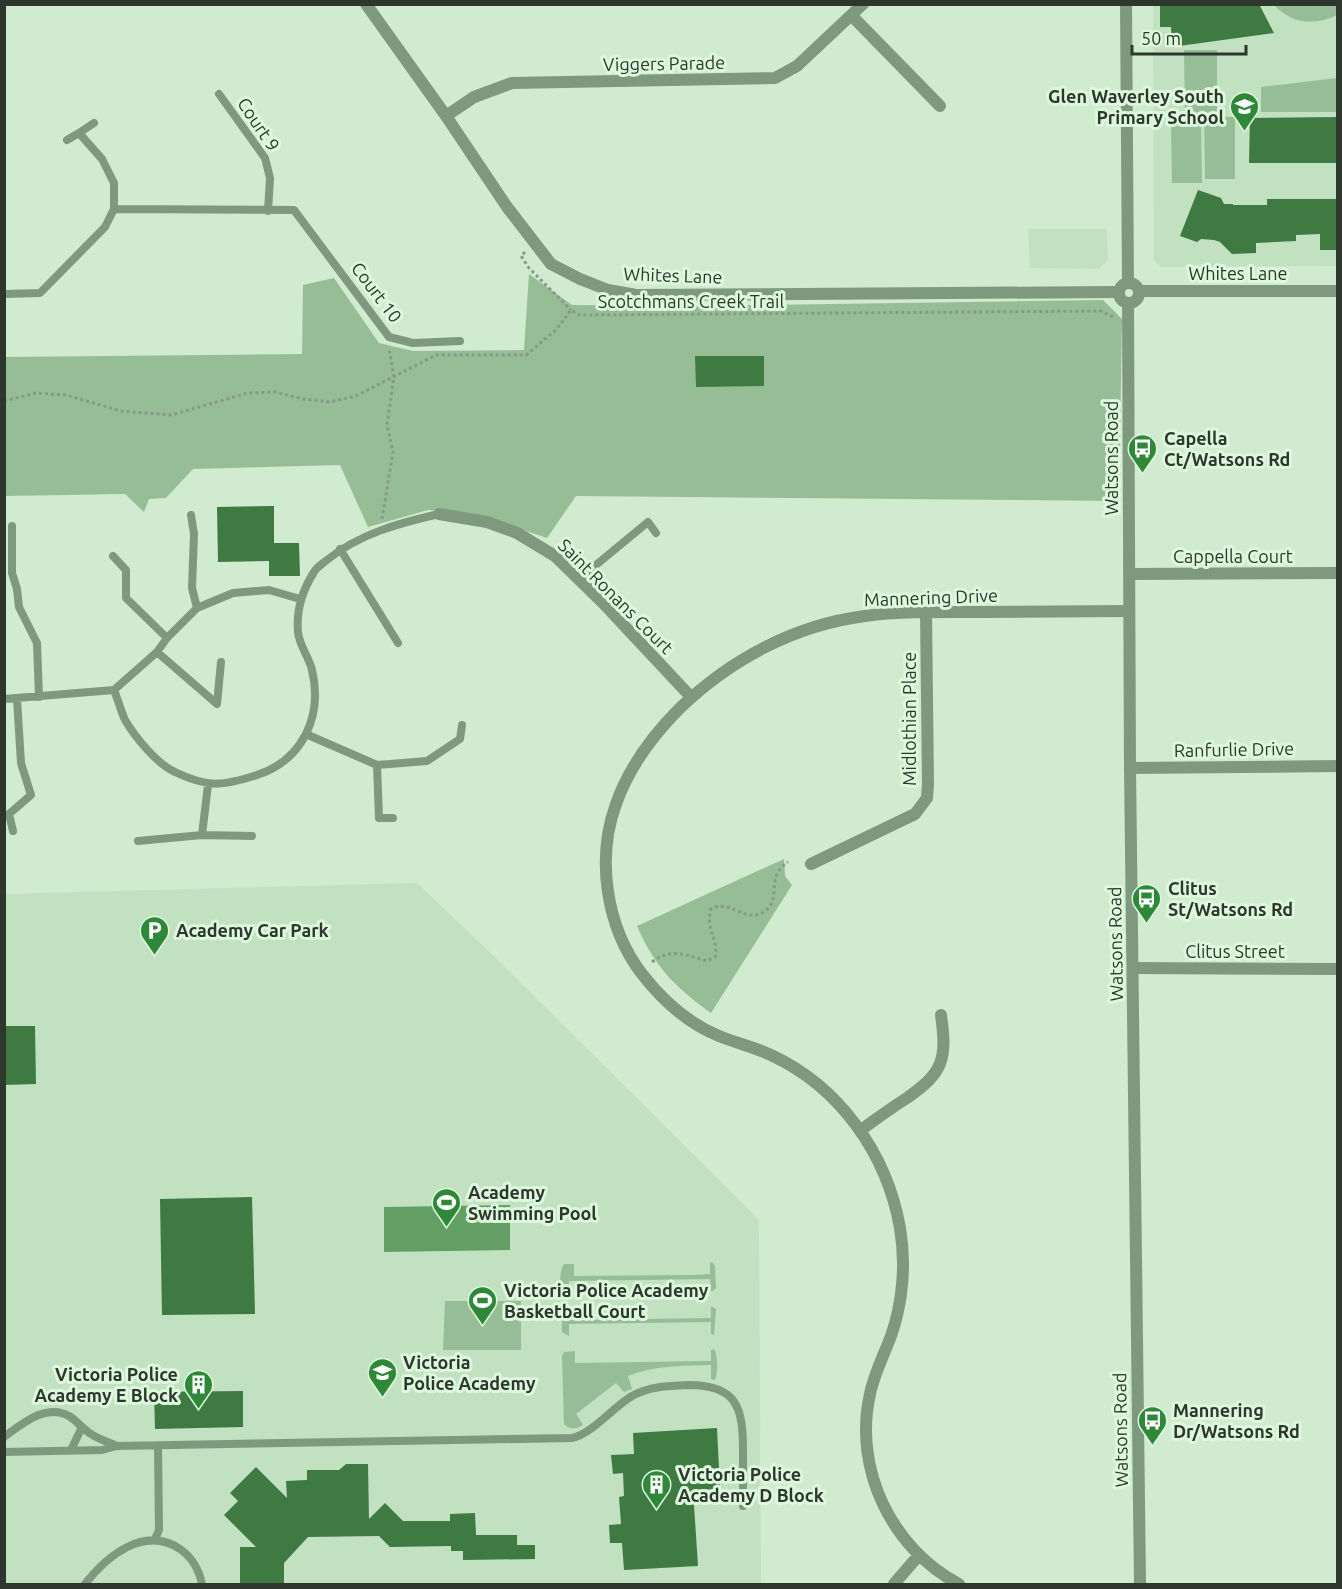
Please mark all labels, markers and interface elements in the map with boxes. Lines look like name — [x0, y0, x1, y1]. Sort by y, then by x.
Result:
scale bar — [1132, 18, 1246, 56]
text: 50 m — [1141, 28, 1181, 48]
street label: Viggers Parade — [603, 52, 725, 74]
place label: Glen Waverley South Primary School — [1048, 86, 1225, 127]
school or university icon: Glen Waverley South Primary School — [1229, 90, 1261, 132]
street label: Court 9 — [234, 94, 284, 154]
street label: Court 10 — [348, 258, 406, 326]
street label: Whites Lane — [623, 263, 723, 287]
street label: Whites Lane — [1189, 263, 1287, 283]
street label: Scotchmans Creek Trail — [598, 291, 784, 311]
street label: Watsons Road — [1101, 401, 1121, 515]
place label: Capella Ct/Watsons Rd — [1164, 428, 1290, 469]
bus stop icon: Capella Ct/Watsons Rd — [1127, 432, 1159, 474]
street label: Saint Ronans Court — [555, 535, 677, 657]
street label: Cappella Court — [1173, 546, 1293, 566]
street label: Mannering Drive — [864, 585, 998, 609]
street label: Midlothian Place — [899, 652, 919, 786]
street label: Ranfurlie Drive — [1174, 738, 1294, 760]
place label: Clitus St/Watsons Rd — [1168, 878, 1293, 919]
bus stop icon: Clitus St/Watsons Rd — [1131, 882, 1163, 924]
street label: Watsons Road — [1104, 886, 1126, 1002]
parking icon: Academy Car Park — [139, 914, 171, 956]
place label: Academy Car Park — [176, 920, 329, 940]
street label: Clitus Street — [1185, 941, 1285, 961]
place label: Academy Swimming Pool — [468, 1182, 597, 1223]
sports icon: Academy Swimming Pool — [431, 1186, 463, 1228]
place label: Victoria Police Academy Basketball Court — [504, 1280, 709, 1321]
sports icon: Victoria Police Academy Basketball Court — [467, 1284, 499, 1326]
place label: Victoria Police Academy — [403, 1352, 536, 1393]
school or university icon: Victoria Police Academy — [366, 1356, 398, 1398]
place label: Victoria Police Academy E Block — [35, 1364, 178, 1405]
building icon: Victoria Police Academy E Block — [183, 1368, 215, 1410]
street label: Watsons Road — [1109, 1372, 1131, 1488]
place label: Mannering Dr/Watsons Rd — [1173, 1400, 1300, 1441]
bus stop icon: Mannering Dr/Watsons Rd — [1136, 1404, 1168, 1446]
place label: Victoria Police Academy D Block — [678, 1464, 824, 1505]
building icon: Victoria Police Academy D Block — [641, 1468, 673, 1510]

